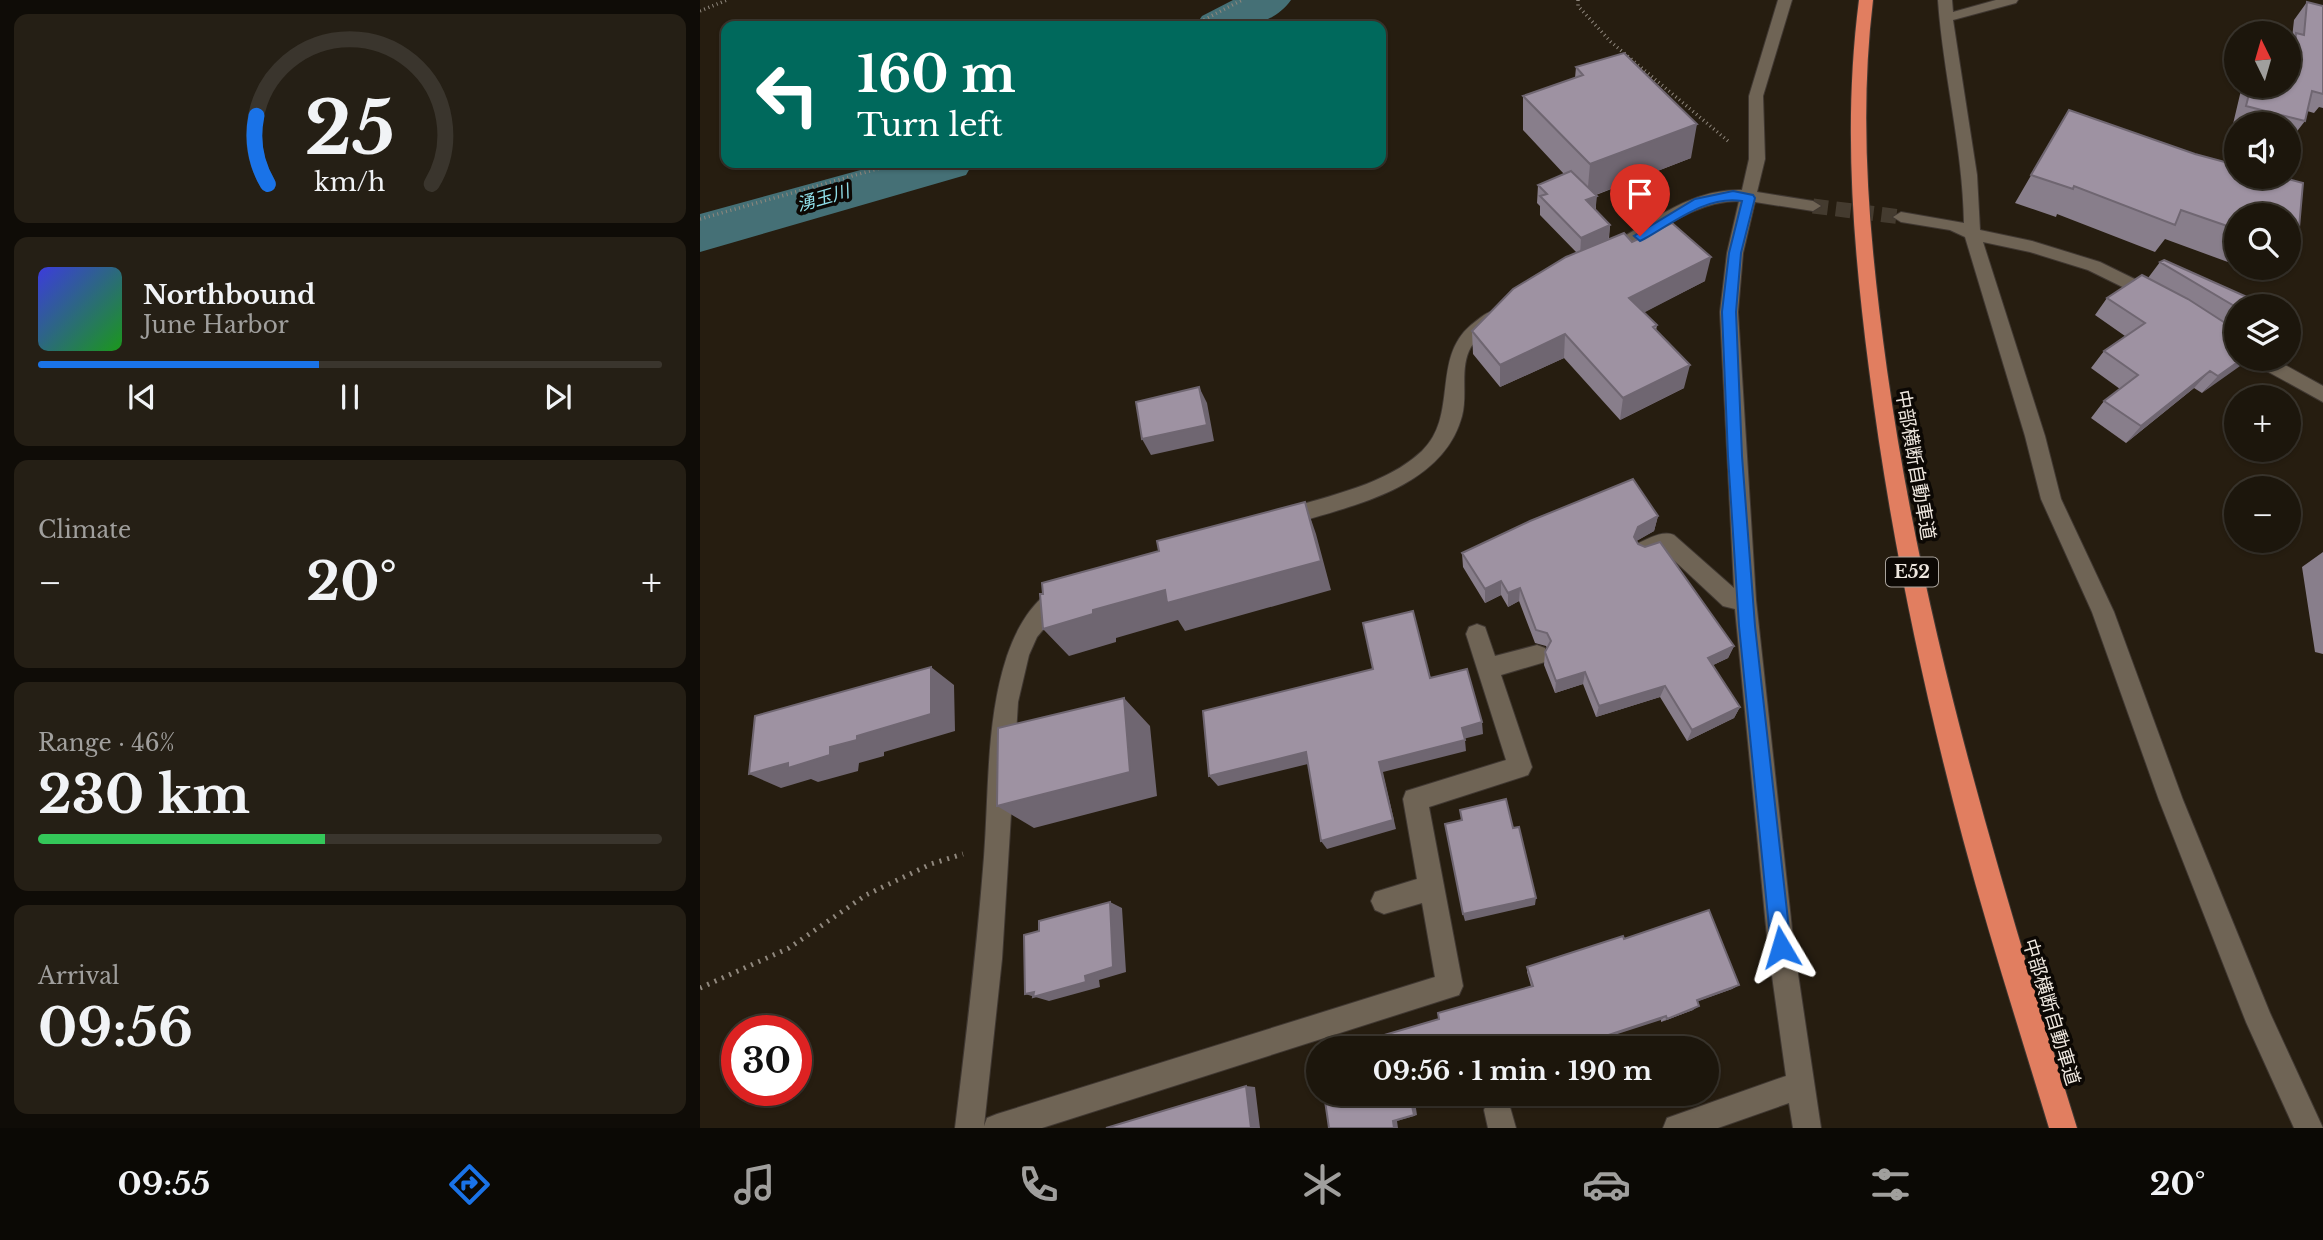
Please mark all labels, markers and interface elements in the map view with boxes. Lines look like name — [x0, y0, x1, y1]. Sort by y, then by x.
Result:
north arrow — [2224, 21, 2301, 98]
map controls — [2224, 21, 2301, 553]
text: 160 m — [857, 44, 1016, 105]
icon: left — [742, 49, 833, 140]
text: 25 — [305, 84, 395, 175]
text: Turn left — [857, 105, 1003, 145]
button: sound — [2224, 112, 2301, 189]
pin — [1610, 164, 1670, 236]
text: km/h — [315, 167, 385, 198]
icon: arrive — [1621, 175, 1659, 213]
water label: 湧玉川 — [794, 179, 854, 216]
button: search — [2224, 203, 2301, 280]
text: Northbound — [143, 279, 315, 311]
button: layers — [2224, 294, 2301, 371]
text: June Harbor — [143, 311, 289, 339]
icon: previous — [123, 378, 161, 416]
icon: pause — [331, 378, 369, 416]
icon: next — [539, 378, 577, 416]
button: + — [2224, 385, 2301, 462]
street label: 中部横断自動車道 — [1891, 388, 1940, 542]
button: − — [2224, 476, 2301, 553]
text: Climate — [38, 516, 131, 544]
text: 20° — [306, 550, 397, 614]
road number: E52 — [1886, 558, 1938, 586]
text: − — [38, 559, 62, 606]
text: + — [641, 559, 662, 606]
text: Range · 46% — [38, 729, 175, 757]
text: 230 km — [38, 763, 250, 827]
position arrow — [1744, 910, 1818, 984]
street label: 中部横断自動車道 — [2018, 936, 2085, 1088]
text: Arrival — [38, 962, 119, 990]
text: 09:56 — [38, 996, 193, 1060]
speed limit sign: 30 — [721, 1015, 812, 1106]
text: 09:56 · 1 min · 190 m — [1373, 1055, 1652, 1087]
icon: directions — [445, 1160, 494, 1209]
icon: music — [730, 1160, 779, 1209]
icon: phone — [1014, 1160, 1063, 1209]
icon: climate — [1298, 1160, 1347, 1209]
icon: car — [1582, 1160, 1631, 1209]
icon: filters — [1866, 1160, 1915, 1209]
text: 09:55 — [118, 1164, 210, 1204]
text: 20° — [2150, 1164, 2205, 1204]

